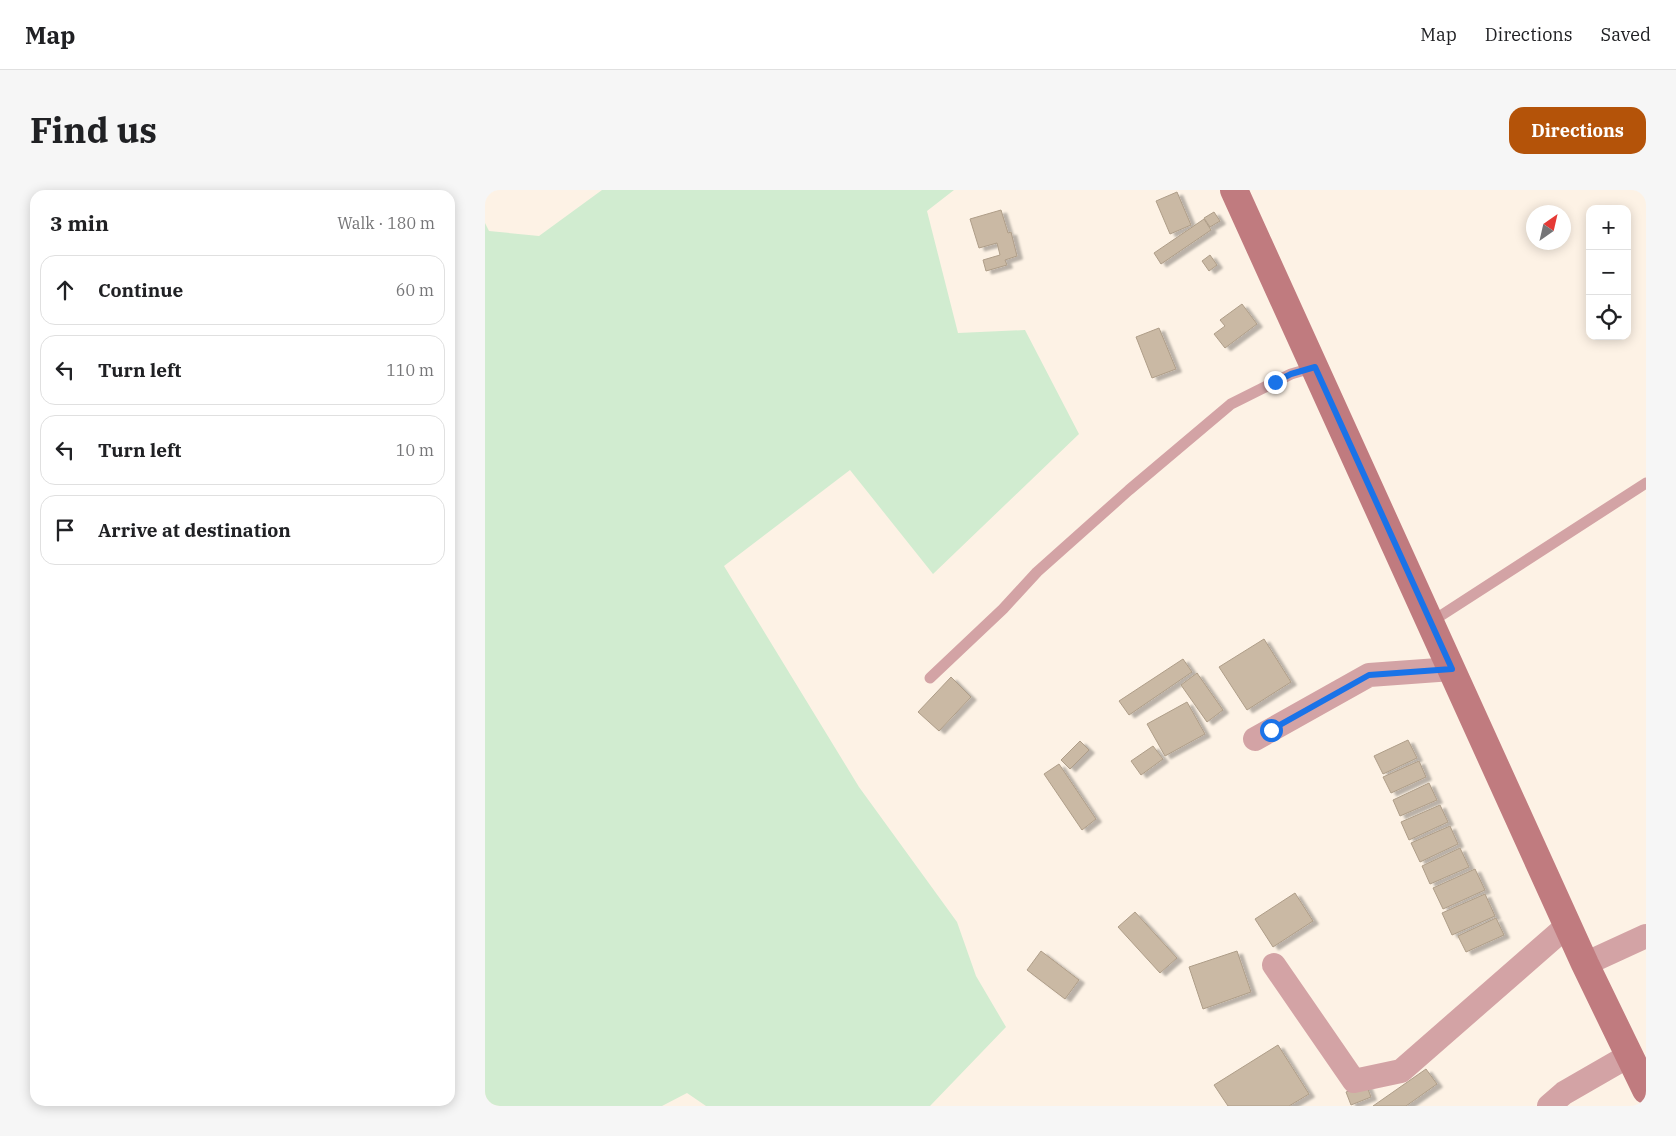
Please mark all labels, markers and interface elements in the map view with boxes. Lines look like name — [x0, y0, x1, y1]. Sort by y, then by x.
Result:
text: Map — [25, 19, 75, 51]
text: Map — [1420, 23, 1457, 46]
text: Directions — [1485, 23, 1573, 46]
text: Saved — [1601, 23, 1651, 46]
text: Find us — [30, 107, 157, 153]
button: Directions — [1509, 107, 1646, 154]
north arrow — [1526, 205, 1571, 250]
map controls — [1586, 205, 1631, 340]
button: + — [1586, 205, 1631, 250]
text: 3 min — [50, 209, 109, 237]
text: Walk · 180 m — [337, 213, 435, 233]
button: − — [1586, 250, 1631, 295]
icon: ahead — [51, 276, 79, 304]
text: Continue — [98, 278, 183, 302]
text: 60 m — [396, 280, 434, 300]
button: locate — [1586, 295, 1631, 340]
icon: left — [51, 356, 79, 384]
text: Turn left — [98, 358, 181, 382]
text: 110 m — [386, 360, 434, 380]
route end — [1264, 371, 1287, 394]
icon: left — [51, 436, 79, 464]
text: Turn left — [98, 438, 181, 462]
text: 10 m — [396, 440, 434, 460]
icon: arrive — [51, 516, 79, 544]
text: Arrive at destination — [98, 518, 291, 542]
route start — [1260, 719, 1283, 742]

